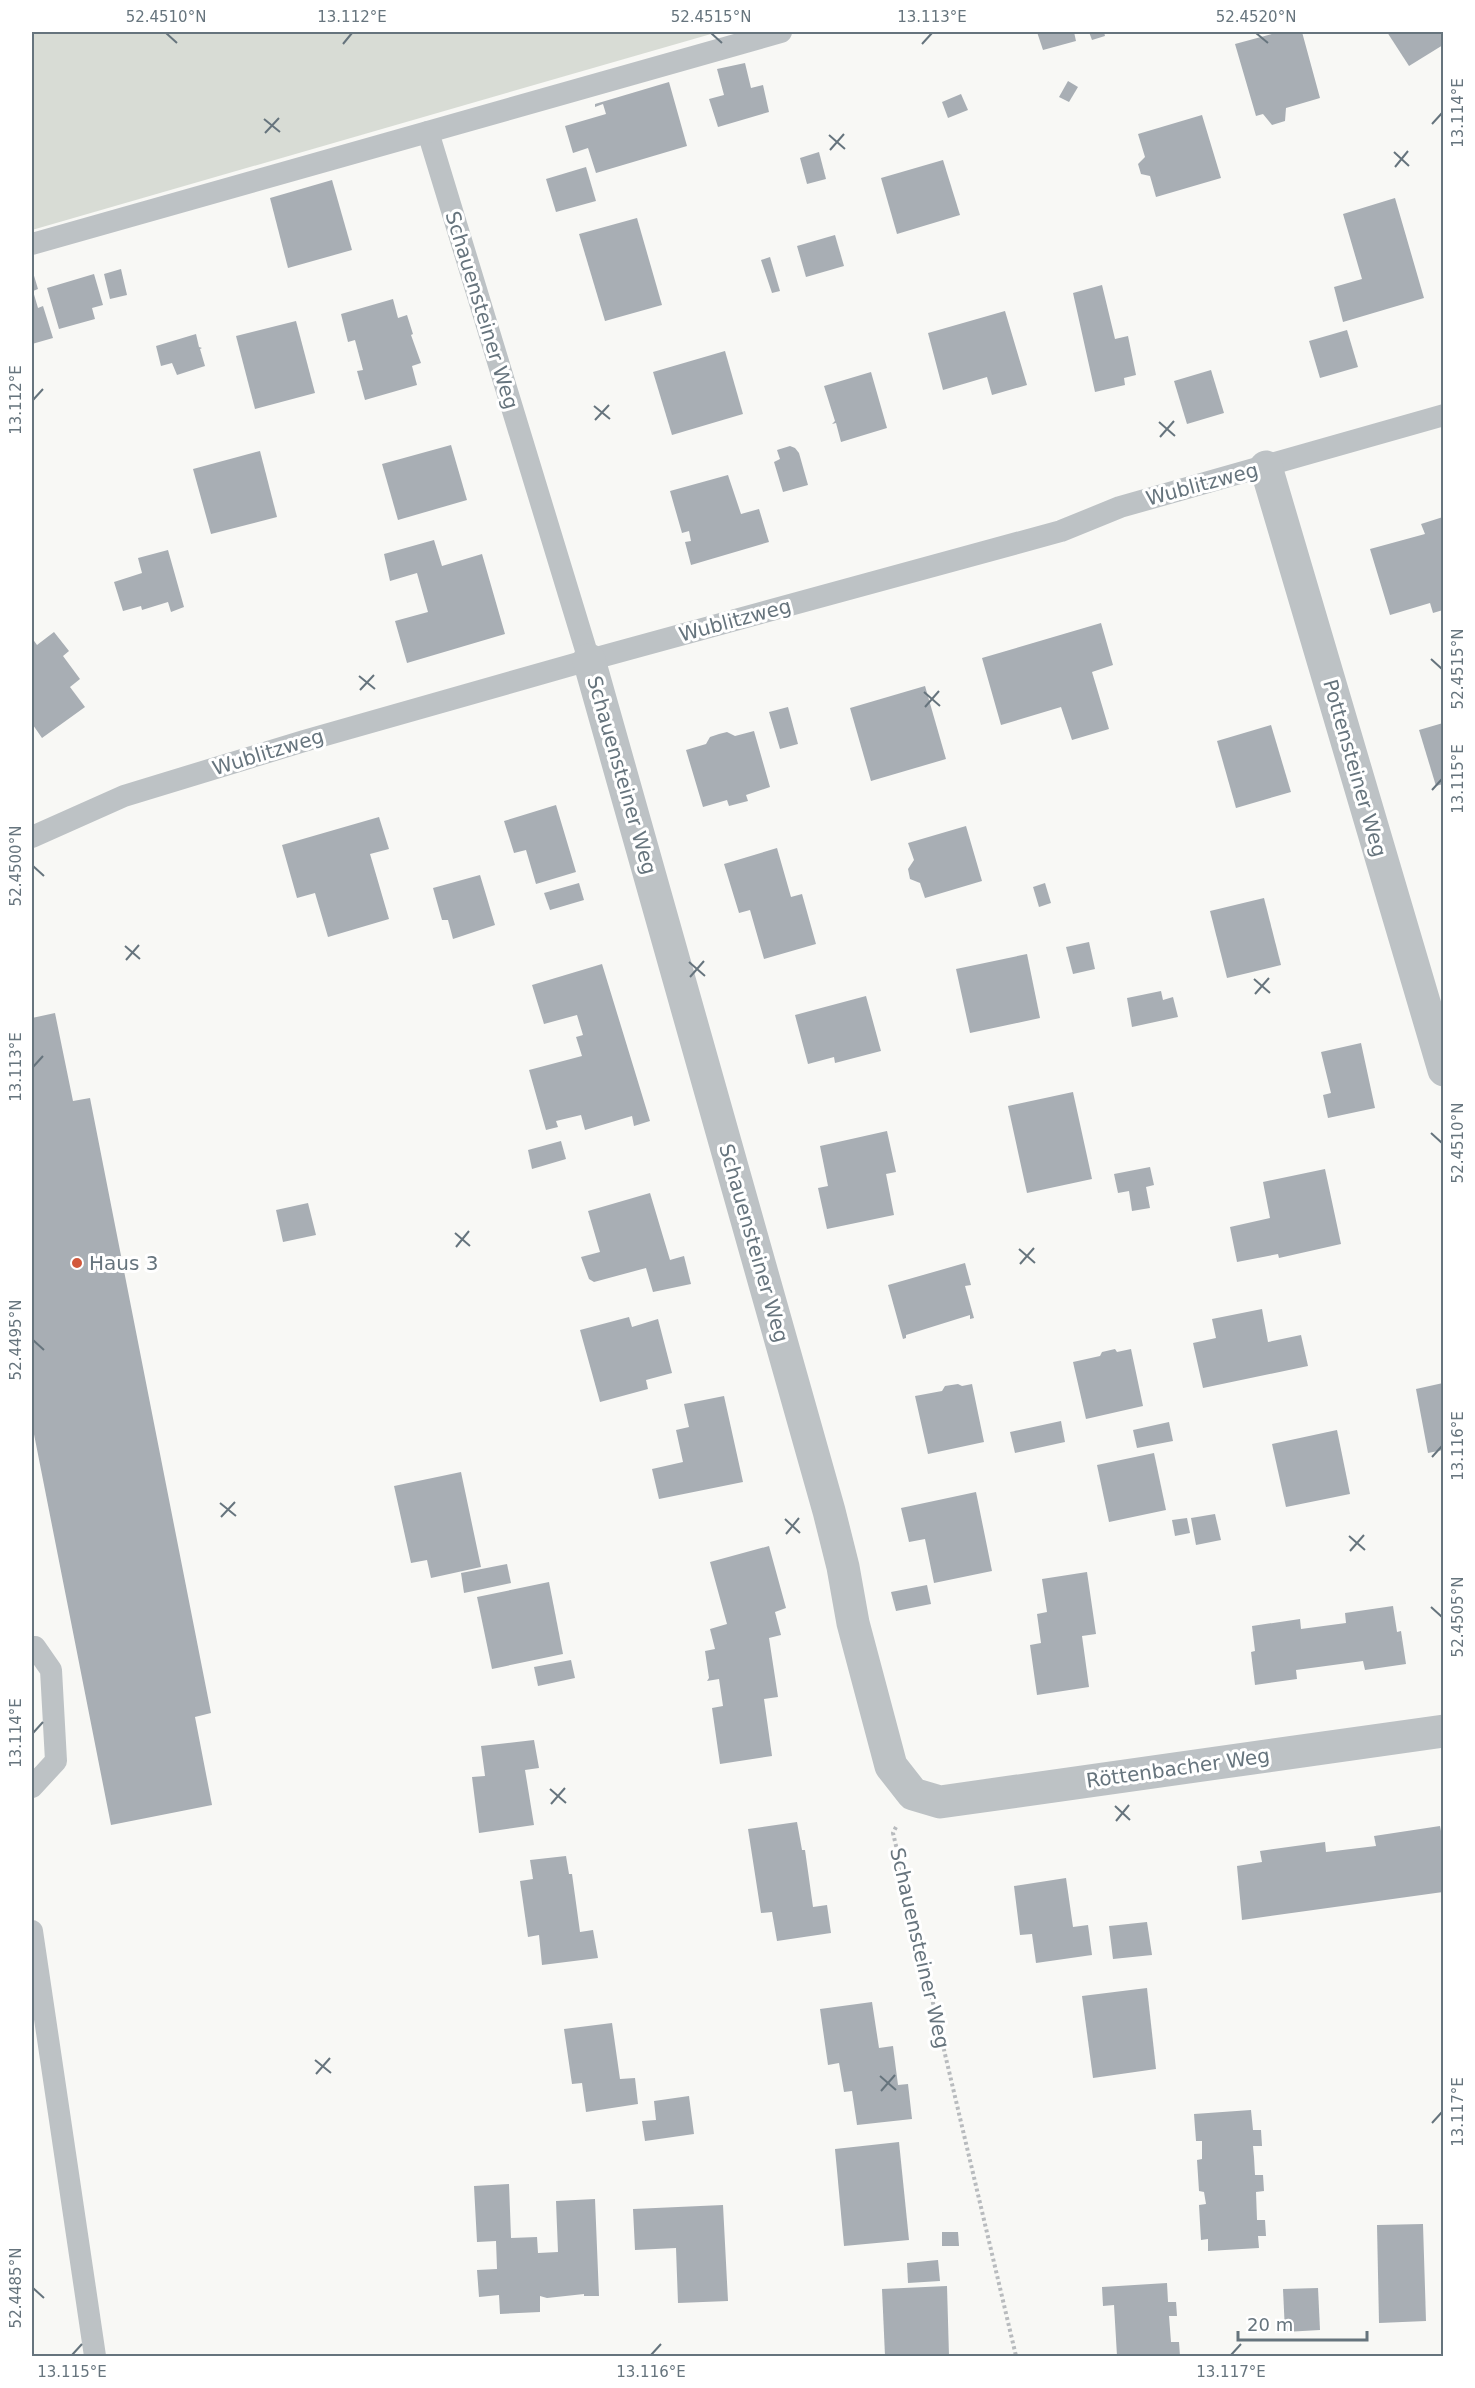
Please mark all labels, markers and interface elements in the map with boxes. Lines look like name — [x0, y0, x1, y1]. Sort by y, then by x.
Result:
text: 52.4510°N — [126, 8, 206, 26]
text: 13.112°E — [317, 8, 387, 26]
text: 52.4515°N — [671, 8, 751, 26]
text: 13.113°E — [897, 8, 967, 26]
text: 52.4520°N — [1216, 8, 1296, 26]
text: 13.114°E — [1449, 78, 1467, 148]
street label: Schauensteiner Weg — [440, 208, 524, 412]
text: 13.112°E — [7, 365, 25, 435]
street label: Wublitzweg — [1143, 457, 1261, 511]
street label: Wublitzweg — [676, 593, 794, 647]
text: 52.4515°N — [1449, 629, 1467, 709]
street label: Schauensteiner Weg — [582, 673, 662, 877]
street label: Pottensteiner Weg — [1318, 676, 1392, 860]
street label: Wublitzweg — [209, 724, 327, 780]
text: 13.115°E — [1449, 744, 1467, 814]
text: 52.4500°N — [7, 826, 25, 906]
text: 13.113°E — [7, 1032, 25, 1102]
text: 52.4510°N — [1449, 1103, 1467, 1183]
street label: Schauensteiner Weg — [714, 1141, 794, 1345]
place label: Haus 3 — [89, 1251, 158, 1275]
marker: Haus 3 — [70, 1256, 84, 1270]
text: 52.4495°N — [7, 1300, 25, 1380]
text: 13.116°E — [1449, 1411, 1467, 1481]
text: 52.4505°N — [1449, 1577, 1467, 1657]
text: 13.114°E — [7, 1698, 25, 1768]
street label: Röttenbacher Weg — [1085, 1743, 1271, 1793]
street label: Schauensteiner Weg — [885, 1845, 955, 2051]
text: 13.117°E — [1449, 2077, 1467, 2147]
text: 52.4485°N — [7, 2248, 25, 2328]
scale bar — [1238, 2304, 1367, 2342]
text: 20 m — [1247, 2314, 1293, 2335]
text: 13.115°E — [37, 2363, 107, 2381]
text: 13.116°E — [616, 2363, 686, 2381]
text: 13.117°E — [1196, 2363, 1266, 2381]

